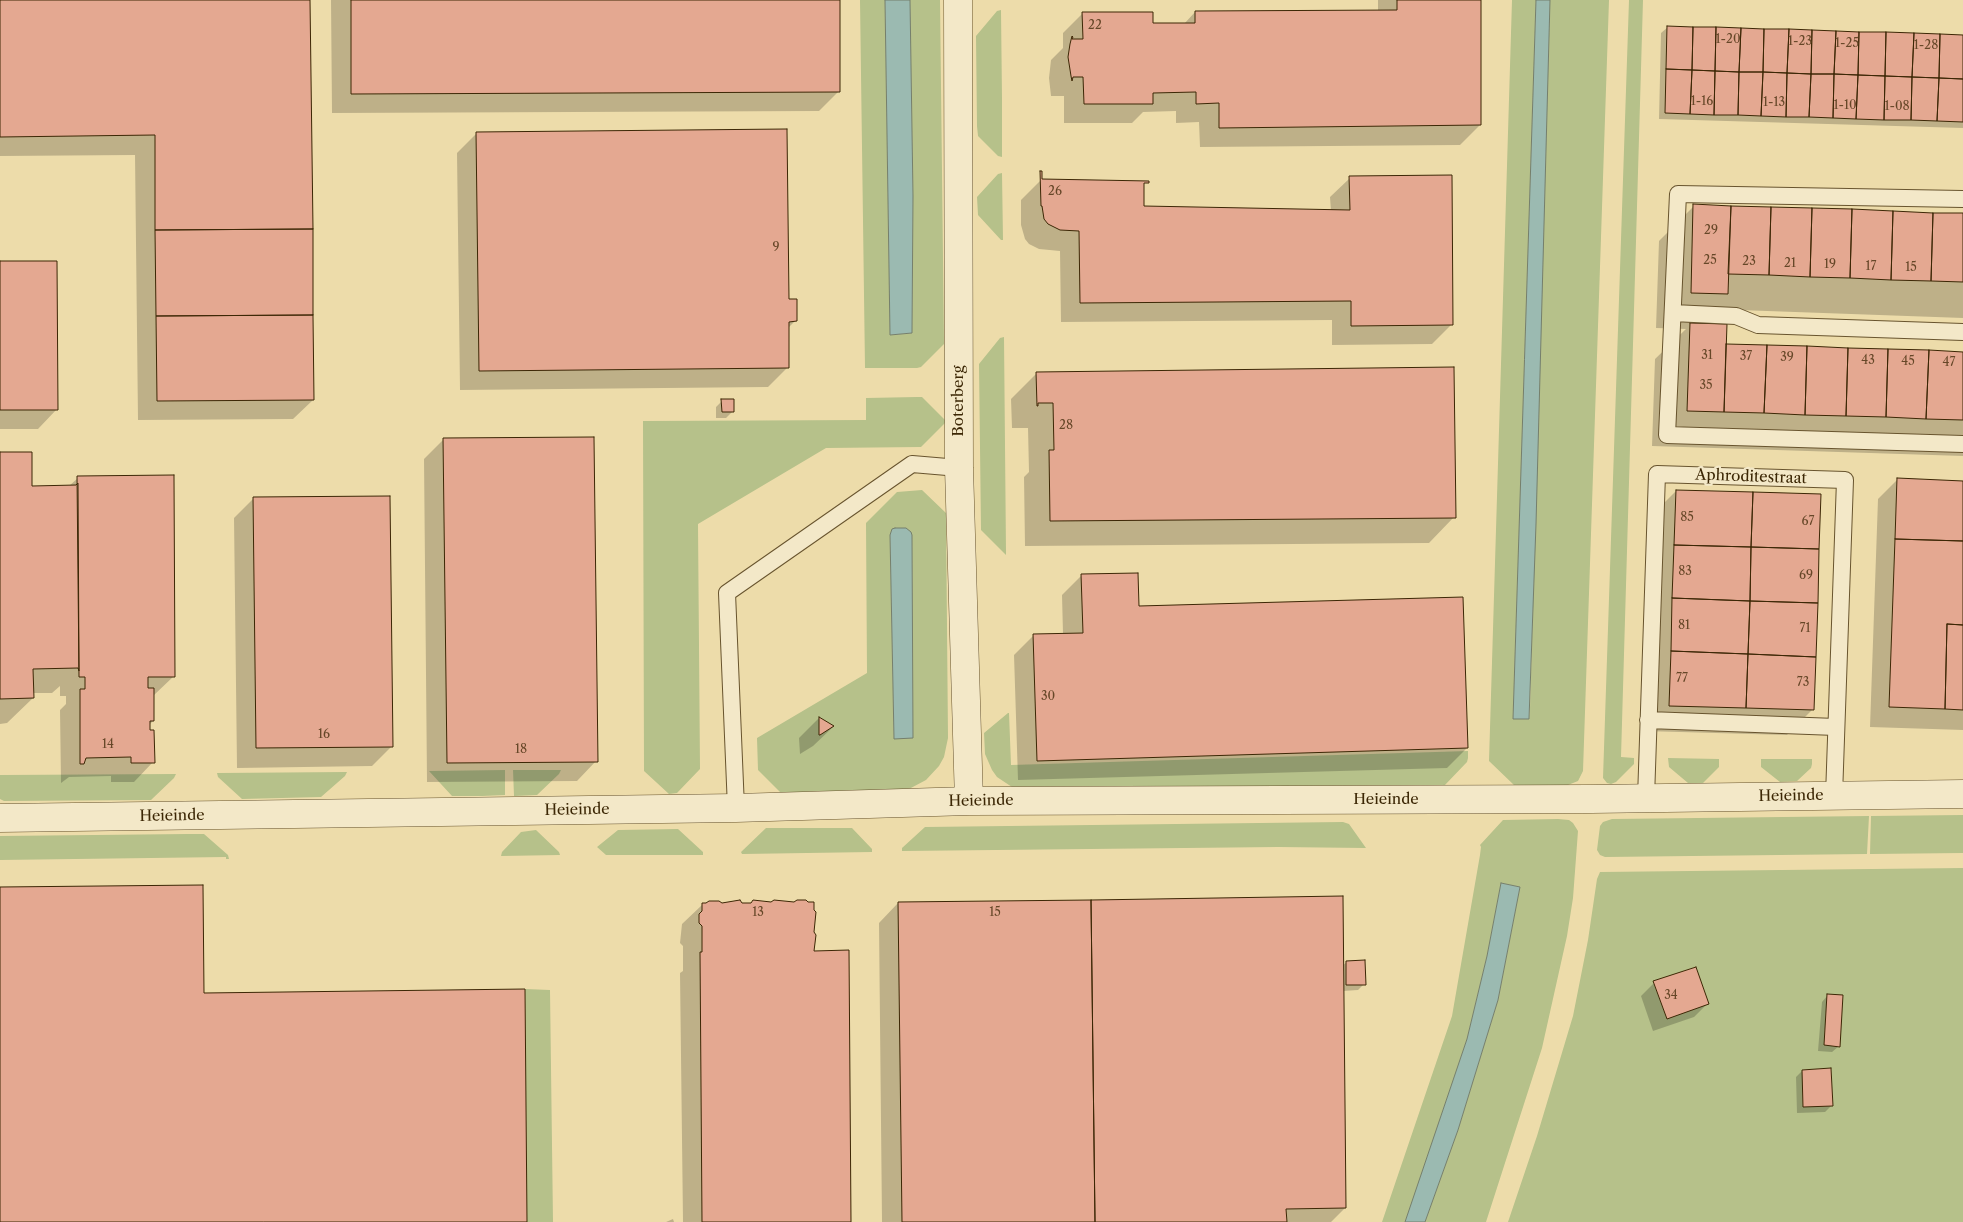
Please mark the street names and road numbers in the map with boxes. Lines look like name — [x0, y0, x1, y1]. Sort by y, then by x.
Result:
street label: Boterberg — [950, 365, 968, 437]
street label: Aphroditestraat — [1695, 466, 1807, 488]
street label: Heieinde — [1758, 786, 1824, 806]
street label: Heieinde — [948, 791, 1014, 811]
street label: Heieinde — [1353, 791, 1419, 809]
street label: Heieinde — [544, 800, 610, 820]
street label: Heieinde — [139, 806, 205, 826]

